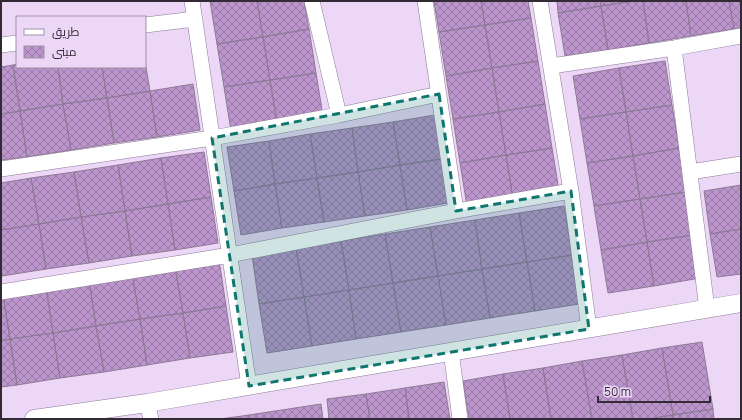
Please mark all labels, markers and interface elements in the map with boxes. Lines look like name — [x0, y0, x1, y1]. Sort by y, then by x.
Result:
legend — [16, 16, 146, 68]
text: طريق — [52, 23, 80, 40]
text: مبنى — [52, 43, 77, 60]
scale bar — [598, 378, 710, 404]
text: 50 m — [604, 383, 631, 400]

